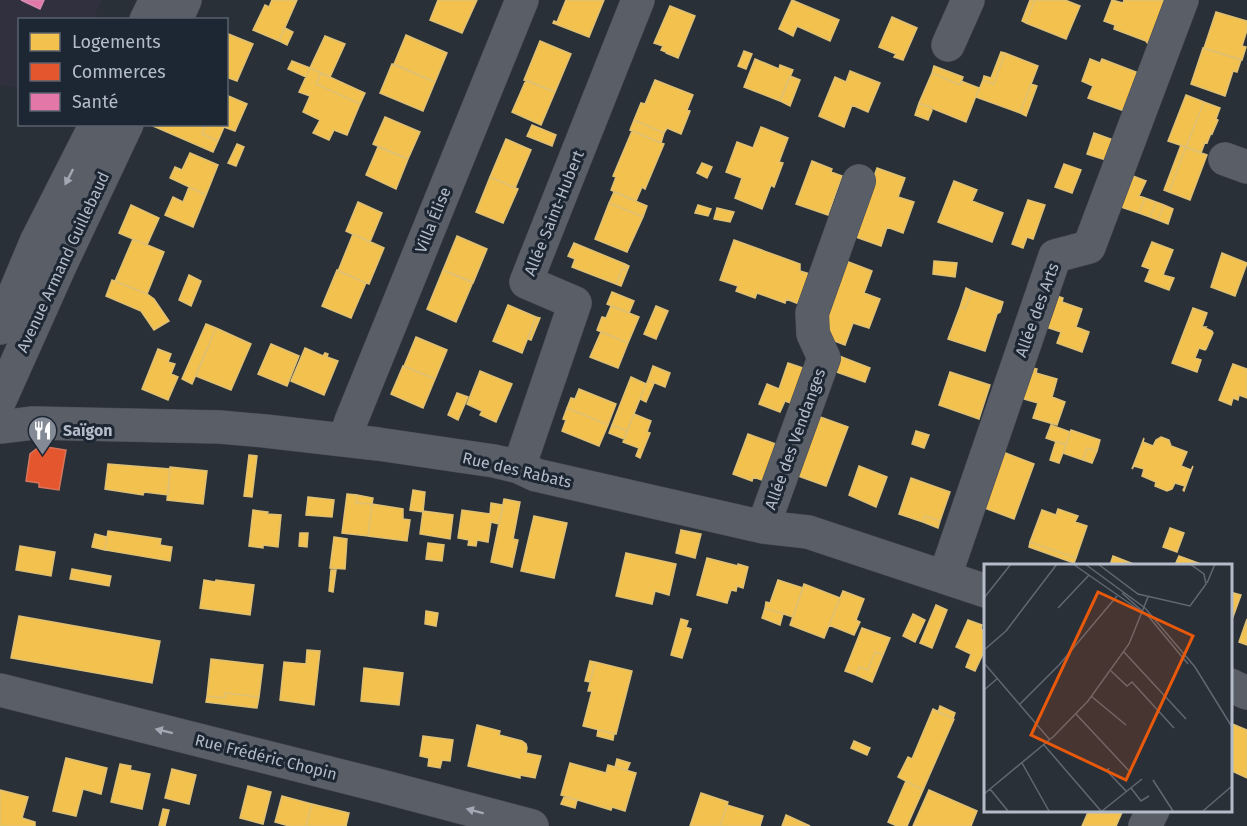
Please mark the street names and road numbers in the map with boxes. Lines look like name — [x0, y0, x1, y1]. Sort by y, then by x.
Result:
street label: Allée Saint-Hubert — [520, 147, 588, 278]
street label: Avenue Armand Guillebaud — [13, 169, 113, 355]
street label: Villa Élise — [410, 184, 455, 256]
street label: Allée des Arts — [1011, 260, 1063, 360]
street label: Allée des Vendanges — [761, 366, 829, 512]
street label: Rue des Rabats — [461, 448, 573, 492]
street label: Rue Frédéric Chopin — [193, 730, 339, 784]

